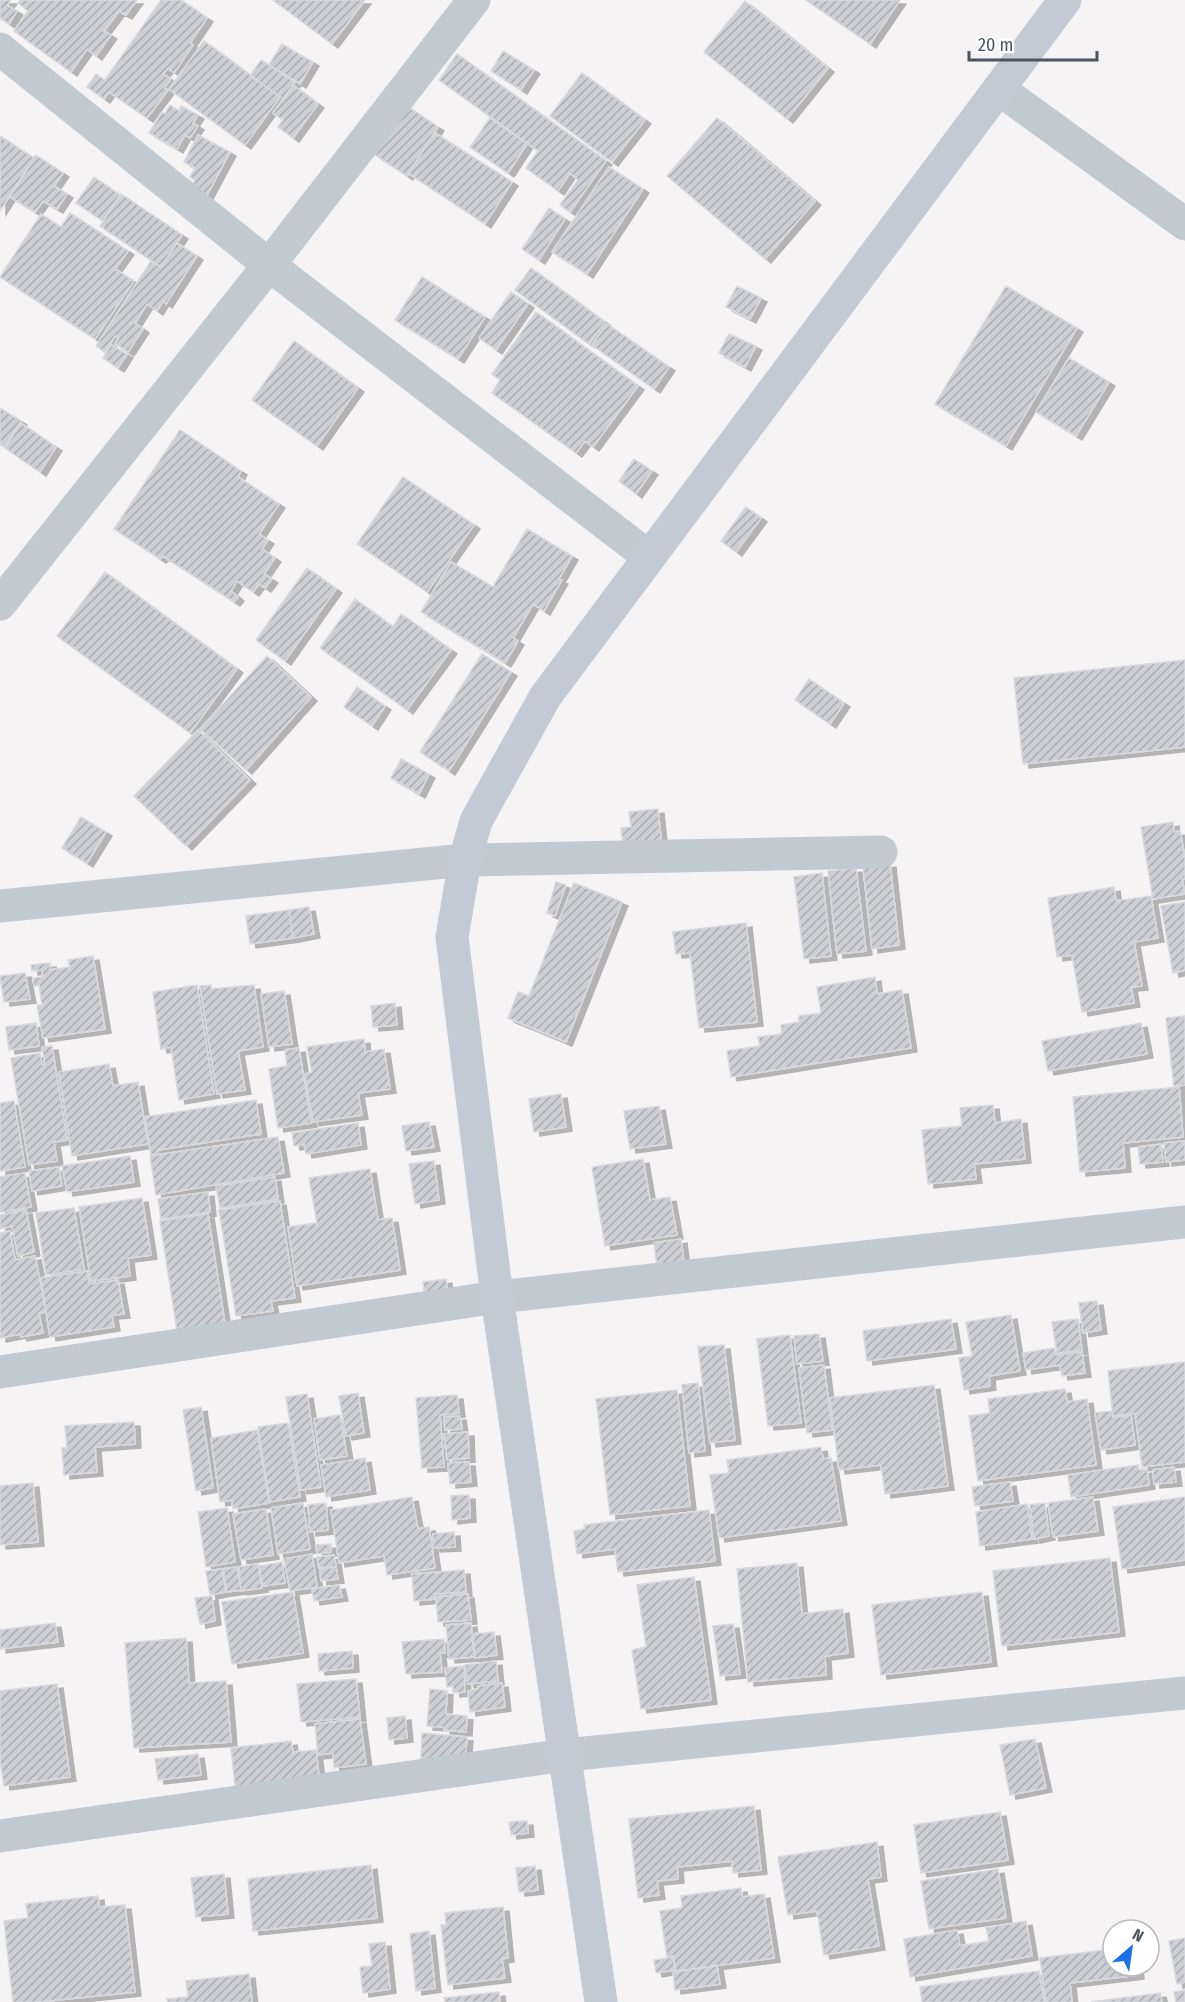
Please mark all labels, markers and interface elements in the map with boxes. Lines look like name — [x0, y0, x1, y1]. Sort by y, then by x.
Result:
scale bar — [969, 24, 1096, 62]
text: 20 m — [978, 34, 1013, 56]
north arrow — [1101, 1918, 1161, 1978]
text: N — [1129, 1925, 1147, 1946]

